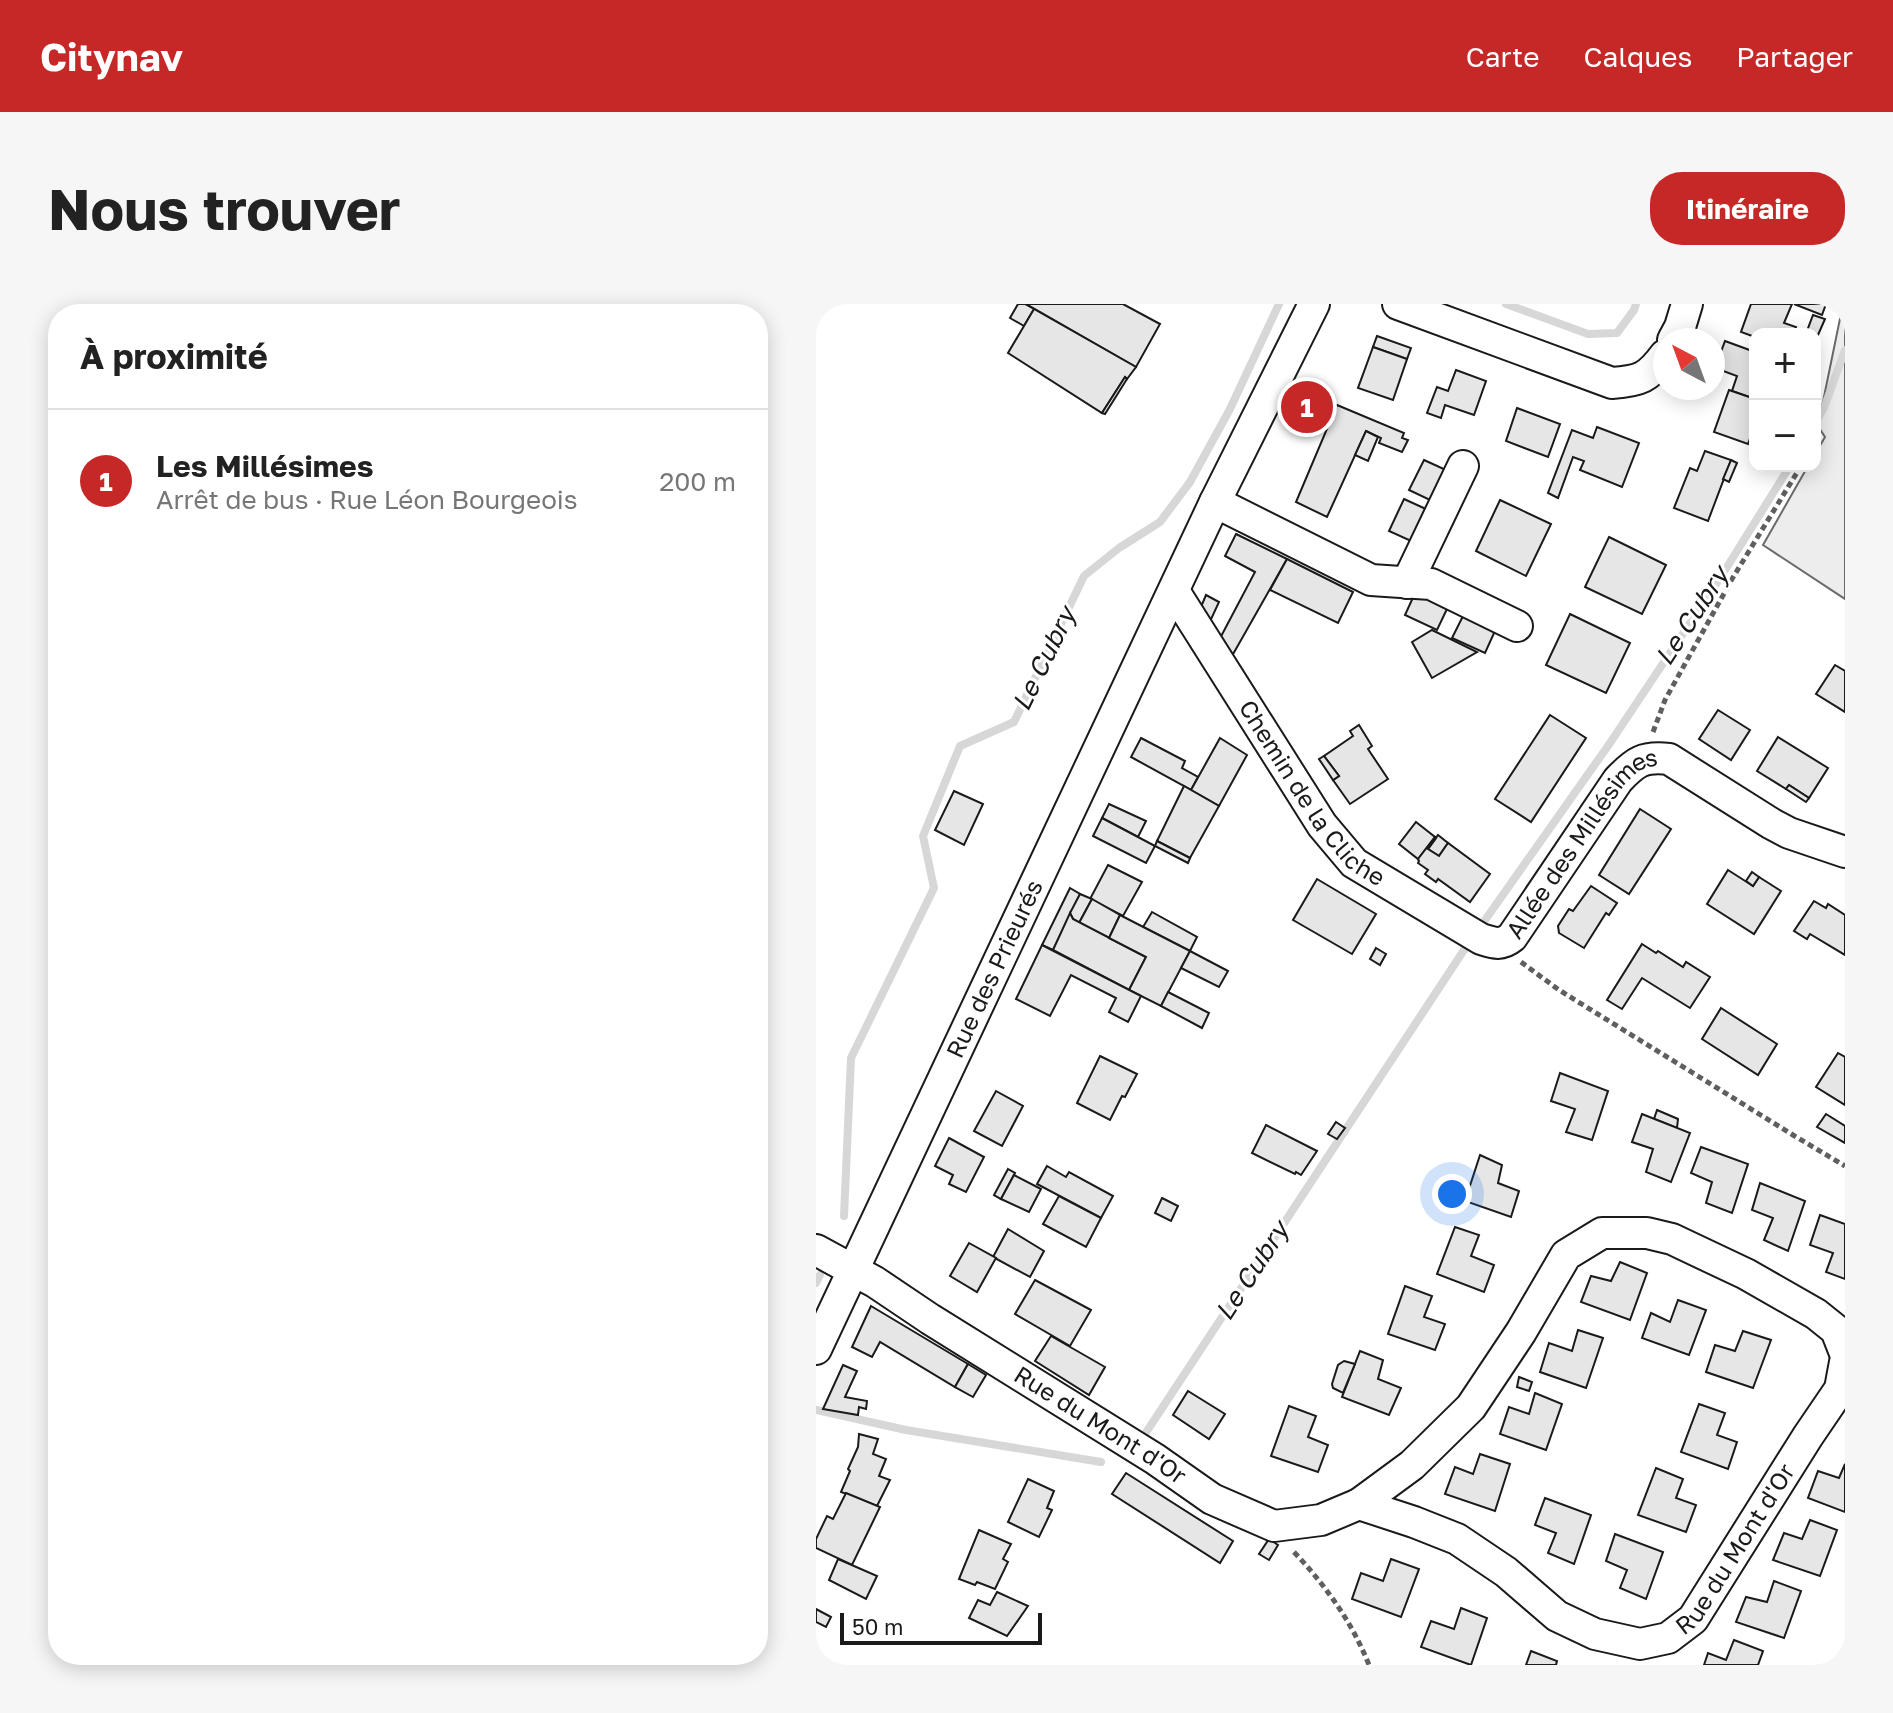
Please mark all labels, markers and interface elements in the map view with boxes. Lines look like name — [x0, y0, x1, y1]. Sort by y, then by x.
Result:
text: Citynav — [40, 34, 183, 79]
text: Carte — [1466, 40, 1539, 73]
text: Calques — [1583, 40, 1692, 73]
text: Partager — [1736, 40, 1853, 73]
button: Itinéraire — [1650, 172, 1845, 245]
text: Nous trouver — [48, 175, 401, 242]
north arrow — [1653, 328, 1725, 400]
map controls — [1749, 328, 1821, 472]
button: + — [1749, 328, 1821, 400]
text: À proximité — [80, 336, 268, 376]
pin: 1 — [1281, 377, 1333, 437]
button: − — [1749, 400, 1821, 472]
text: Les Millésimes — [156, 448, 373, 484]
text: 1 — [99, 466, 113, 497]
text: 200 m — [659, 466, 736, 497]
text: Arrêt de bus · Rue Léon Bourgeois — [156, 484, 578, 515]
water label: Le Cubry — [1648, 558, 1737, 671]
water label: Le Cubry — [1005, 599, 1083, 715]
street label: Chemin de la Cliche — [1234, 694, 1391, 891]
street label: Allée des Millésimes — [1499, 742, 1659, 944]
street label: Rue des Prieurés — [939, 875, 1048, 1062]
your location — [1432, 1174, 1472, 1214]
water label: Le Cubry — [1208, 1213, 1297, 1326]
street label: Rue du Mont d'Or — [1009, 1359, 1192, 1490]
street label: Rue du Mont d'Or — [1669, 1458, 1800, 1640]
scale bar — [840, 1609, 1042, 1645]
text: 50 m — [852, 1613, 903, 1640]

